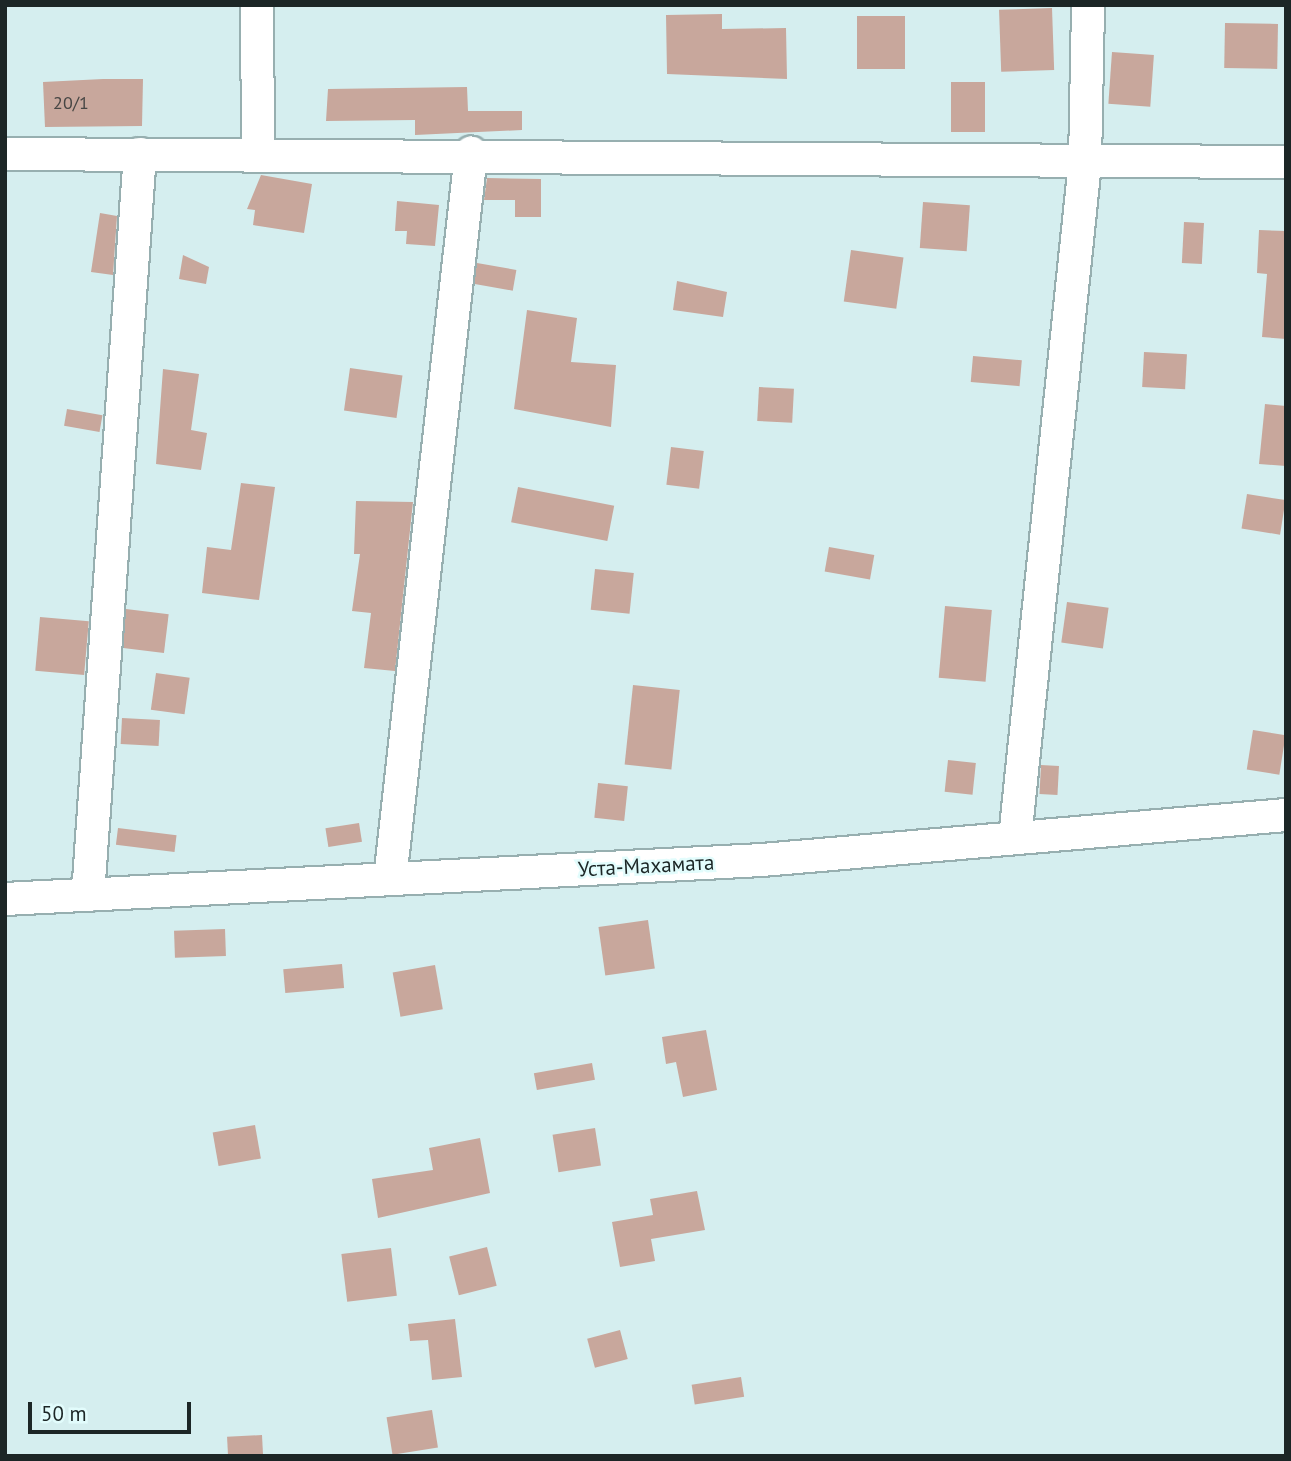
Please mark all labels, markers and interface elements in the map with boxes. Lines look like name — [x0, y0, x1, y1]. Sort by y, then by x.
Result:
house number: 20/1 — [53, 92, 89, 114]
street label: Уста-Махамата — [577, 850, 715, 882]
scale bar — [32, 1388, 194, 1432]
text: 50 m — [41, 1400, 87, 1427]

